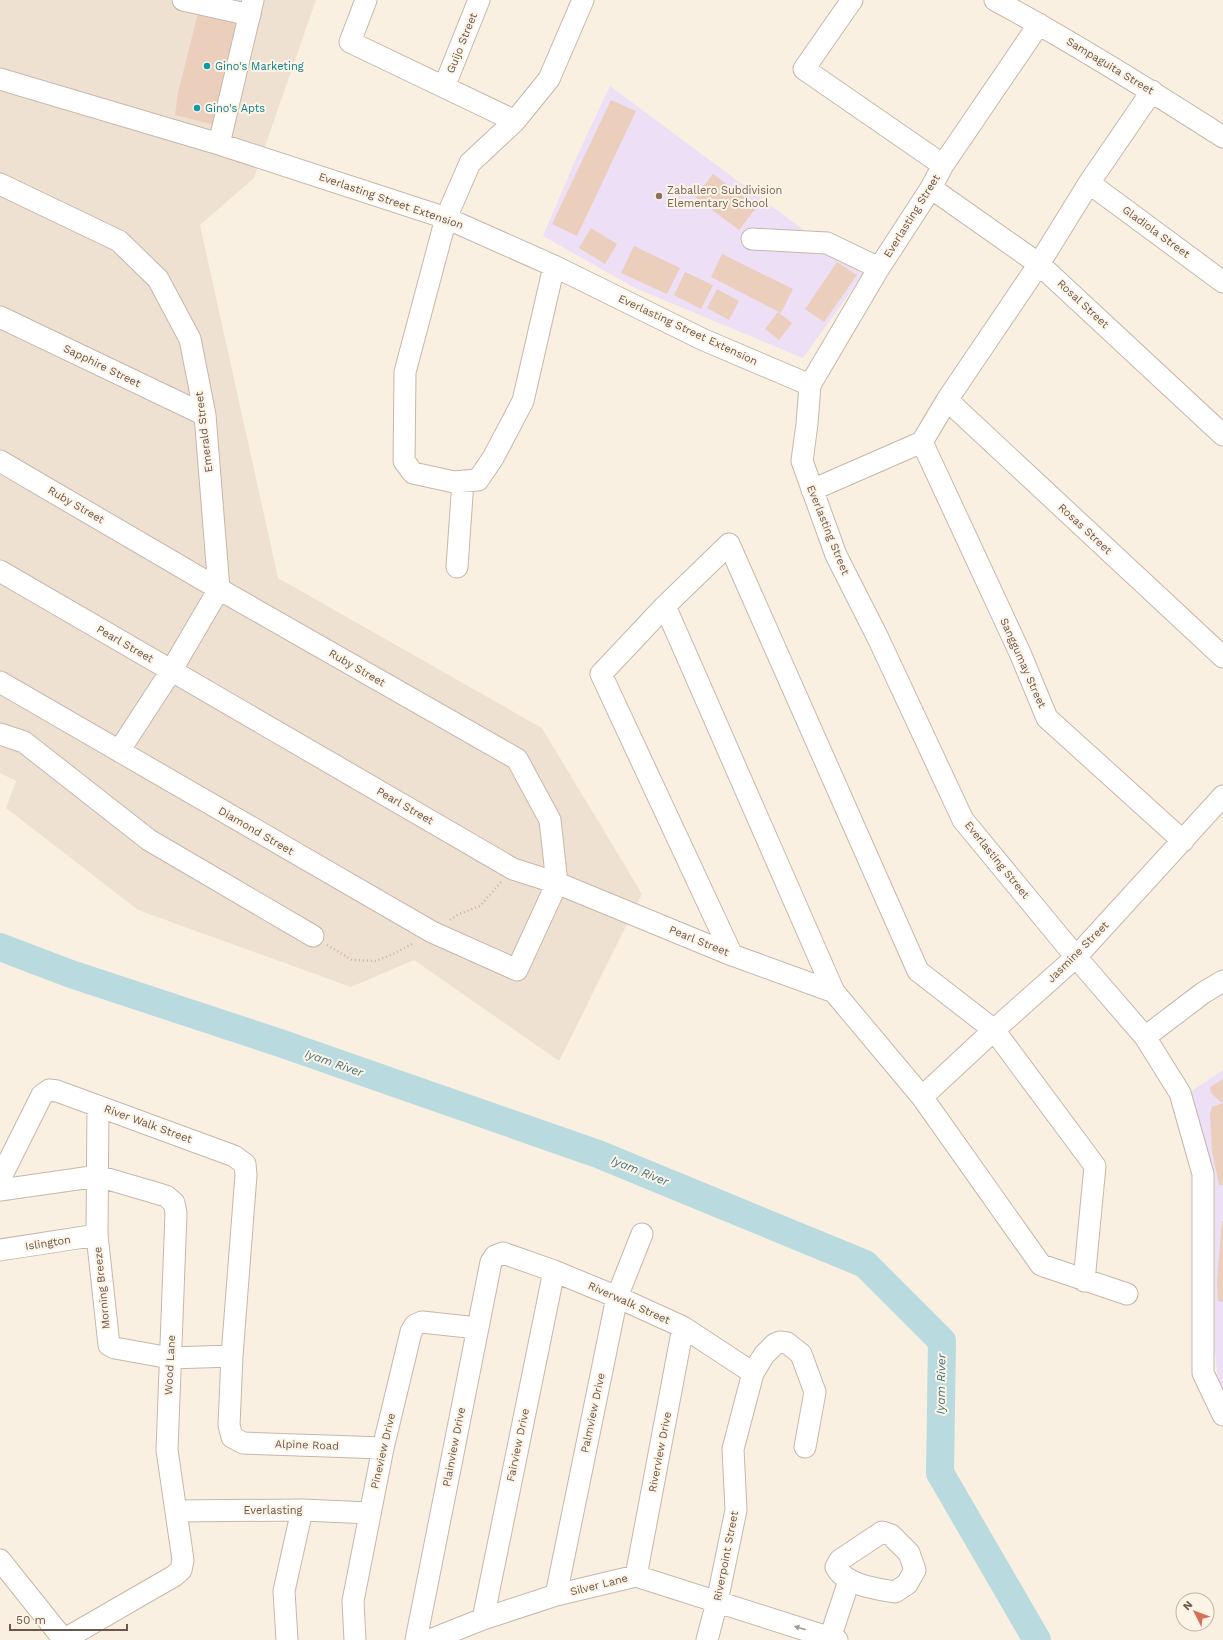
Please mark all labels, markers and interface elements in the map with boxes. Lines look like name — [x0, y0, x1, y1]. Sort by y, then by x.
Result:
street label: Guijo Street — [444, 11, 480, 75]
street label: Sampaguita Street — [1064, 35, 1156, 97]
place label: Gino's Marketing — [215, 60, 304, 73]
marker: Gino's Marketing — [202, 61, 212, 71]
place label: Gino's Apts — [205, 102, 265, 115]
marker: Gino's Apts — [192, 103, 202, 113]
street label: Everlasting Street Extension — [317, 170, 465, 232]
street label: Everlasting Street — [881, 172, 943, 260]
place label: Zaballero Subdivision Elementary School — [667, 184, 782, 210]
marker: Zaballero Subdivision Elementary School — [654, 191, 664, 201]
street label: Gladiola Street — [1120, 203, 1193, 261]
street label: Rosal Street — [1055, 277, 1112, 331]
street label: Everlasting Street Extension — [616, 292, 760, 368]
street label: Sapphire Street — [61, 342, 143, 390]
street label: Emerald Street — [193, 390, 215, 473]
street label: Everlasting Street — [804, 483, 852, 577]
street label: Ruby Street — [45, 484, 107, 527]
street label: Rosas Street — [1056, 501, 1115, 557]
street label: Sanggumay Street — [997, 616, 1049, 710]
street label: Pearl Street — [94, 622, 156, 666]
street label: Ruby Street — [326, 647, 388, 690]
street label: Pearl Street — [374, 784, 436, 828]
street label: Diamond Street — [216, 804, 296, 858]
street label: Everlasting Street — [962, 819, 1032, 902]
street label: Jasmine Street — [1045, 918, 1112, 985]
street label: Pearl Street — [667, 923, 731, 959]
water label: Iyam River — [303, 1046, 366, 1080]
street label: River Walk Street — [102, 1102, 194, 1146]
water label: Iyam River — [609, 1153, 672, 1189]
street label: Islington — [24, 1233, 72, 1253]
street label: Morning Breeze — [91, 1246, 113, 1330]
street label: Riverwalk Street — [586, 1279, 672, 1327]
street label: Wood Lane — [162, 1335, 178, 1395]
water label: Iyam River — [933, 1352, 949, 1415]
street label: Palmview Drive — [578, 1372, 608, 1454]
street label: Plainview Drive — [440, 1406, 468, 1488]
street label: Fairview Drive — [504, 1407, 532, 1483]
street label: Riverview Drive — [646, 1411, 674, 1493]
street label: Pineview Drive — [368, 1412, 398, 1490]
street label: Alpine Road — [275, 1437, 339, 1453]
street label: Everlasting — [244, 1504, 303, 1517]
street label: Riverpoint Street — [711, 1510, 741, 1602]
street label: Silver Lane — [569, 1572, 629, 1598]
north arrow — [1175, 1592, 1215, 1632]
text: N — [1180, 1598, 1195, 1613]
scale bar — [10, 1606, 127, 1632]
text: 50 m — [16, 1613, 46, 1627]
one-way arrow — [794, 1625, 806, 1631]

